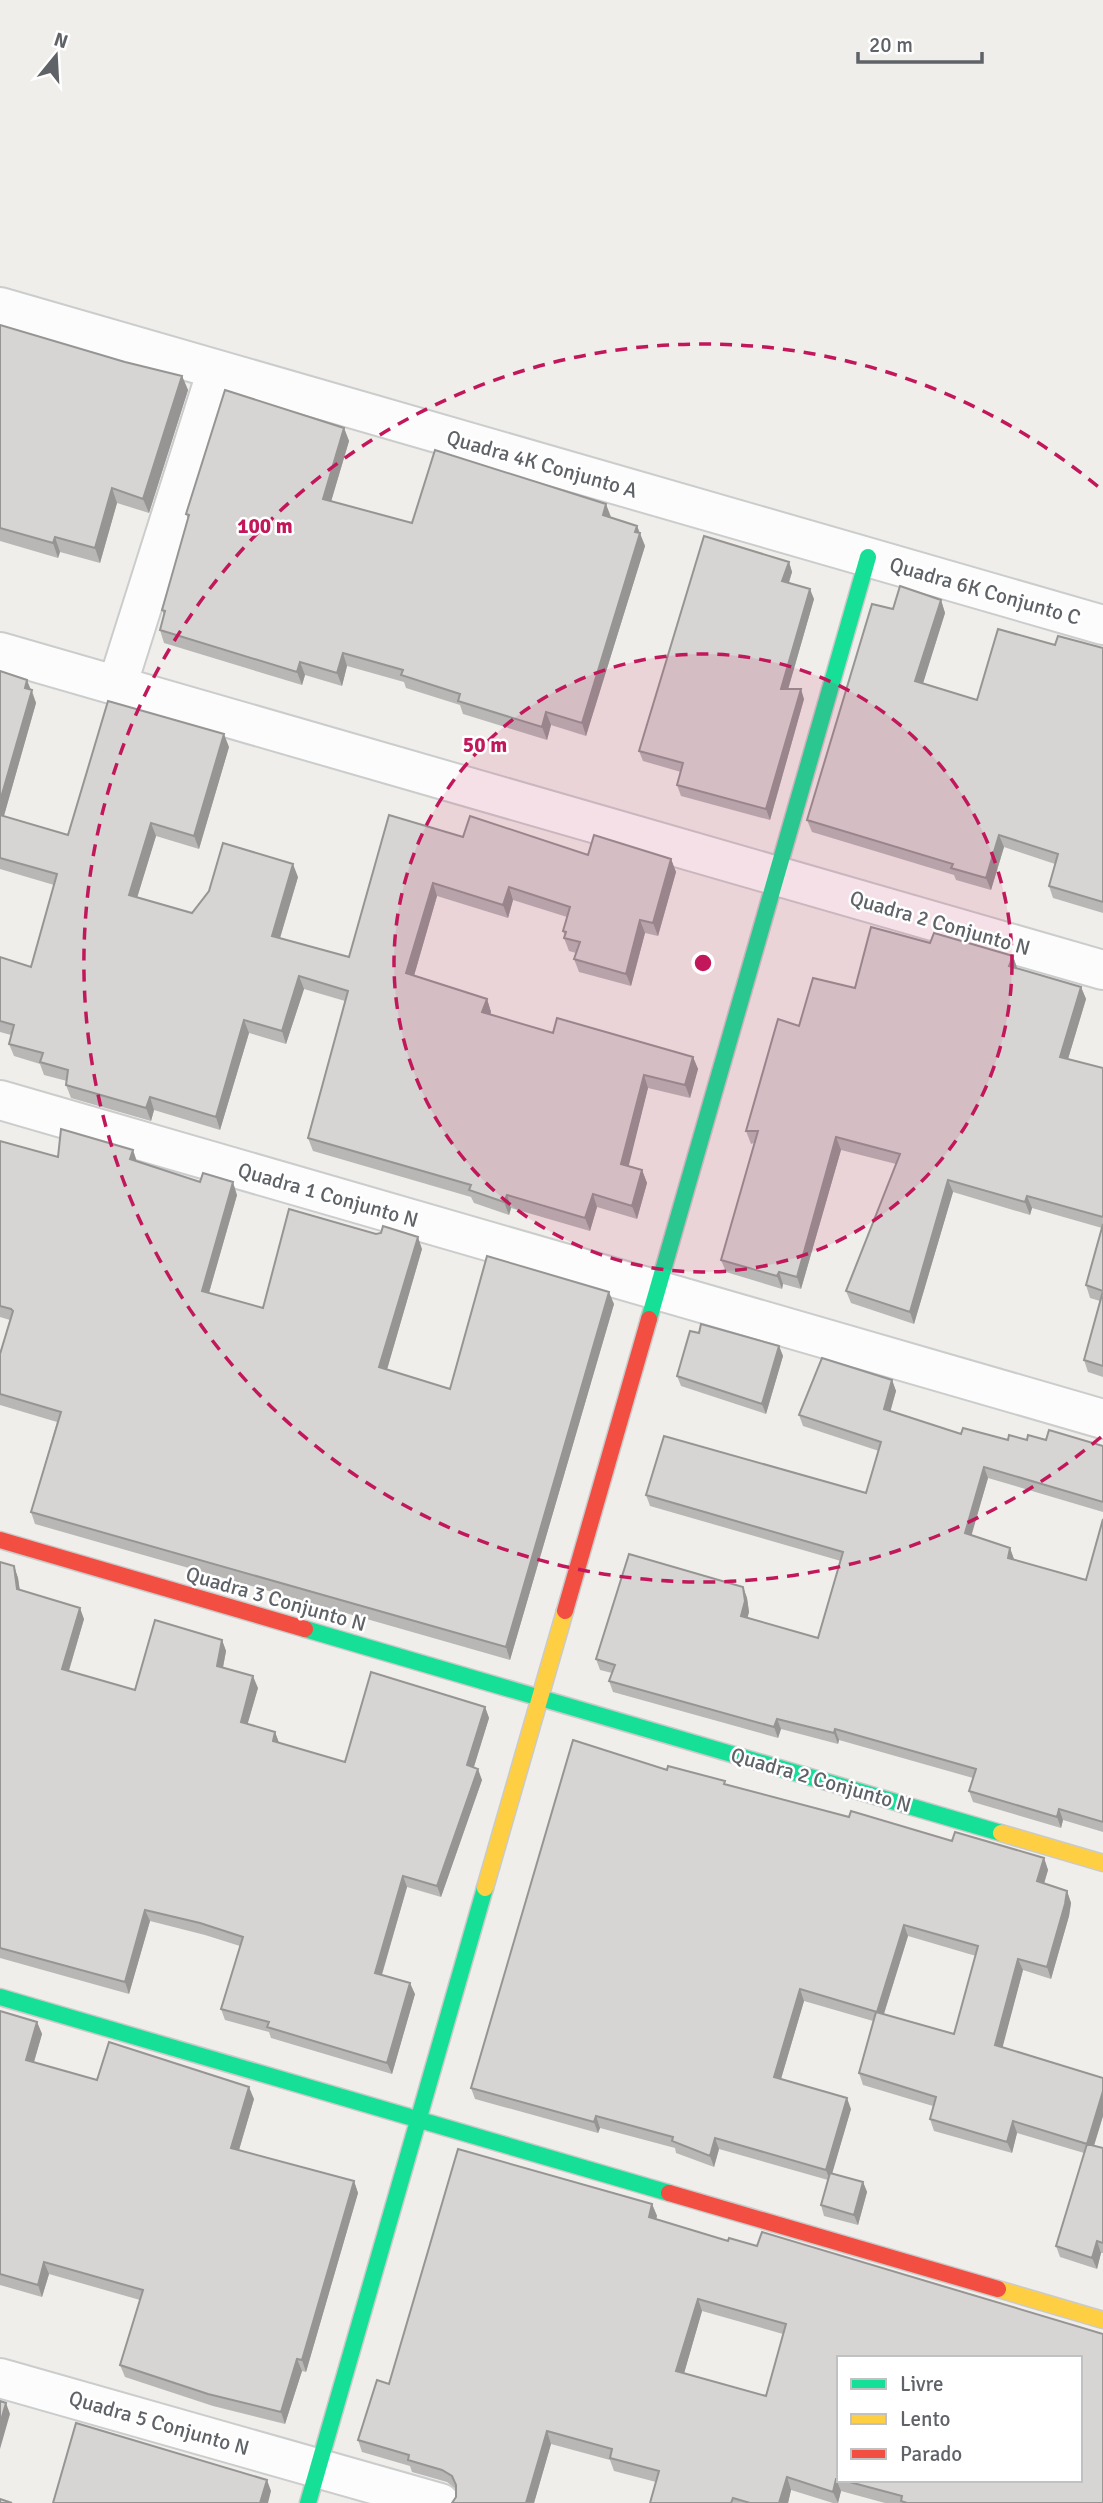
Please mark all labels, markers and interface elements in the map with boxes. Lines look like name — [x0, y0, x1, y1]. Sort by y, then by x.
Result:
north arrow — [21, 21, 91, 91]
scale bar — [858, 21, 982, 65]
text: N — [51, 27, 71, 54]
text: 20 m — [869, 32, 913, 58]
street label: Quadra 4K Conjunto A — [444, 424, 641, 504]
text: 100 m — [237, 513, 293, 539]
street label: Quadra 6K Conjunto C — [887, 551, 1083, 631]
text: 50 m — [463, 732, 507, 758]
street label: Quadra 2 Conjunto N — [847, 885, 1033, 961]
centre of rings — [691, 951, 715, 975]
street label: Quadra 1 Conjunto N — [235, 1157, 421, 1233]
street label: Quadra 3 Conjunto N — [183, 1561, 369, 1637]
street label: Quadra 2 Conjunto N — [728, 1742, 914, 1818]
legend — [837, 2356, 1082, 2482]
text: Livre — [900, 2371, 943, 2397]
street label: Quadra 5 Conjunto N — [66, 2385, 252, 2461]
text: Lento — [900, 2406, 950, 2432]
text: Parado — [900, 2441, 962, 2467]

